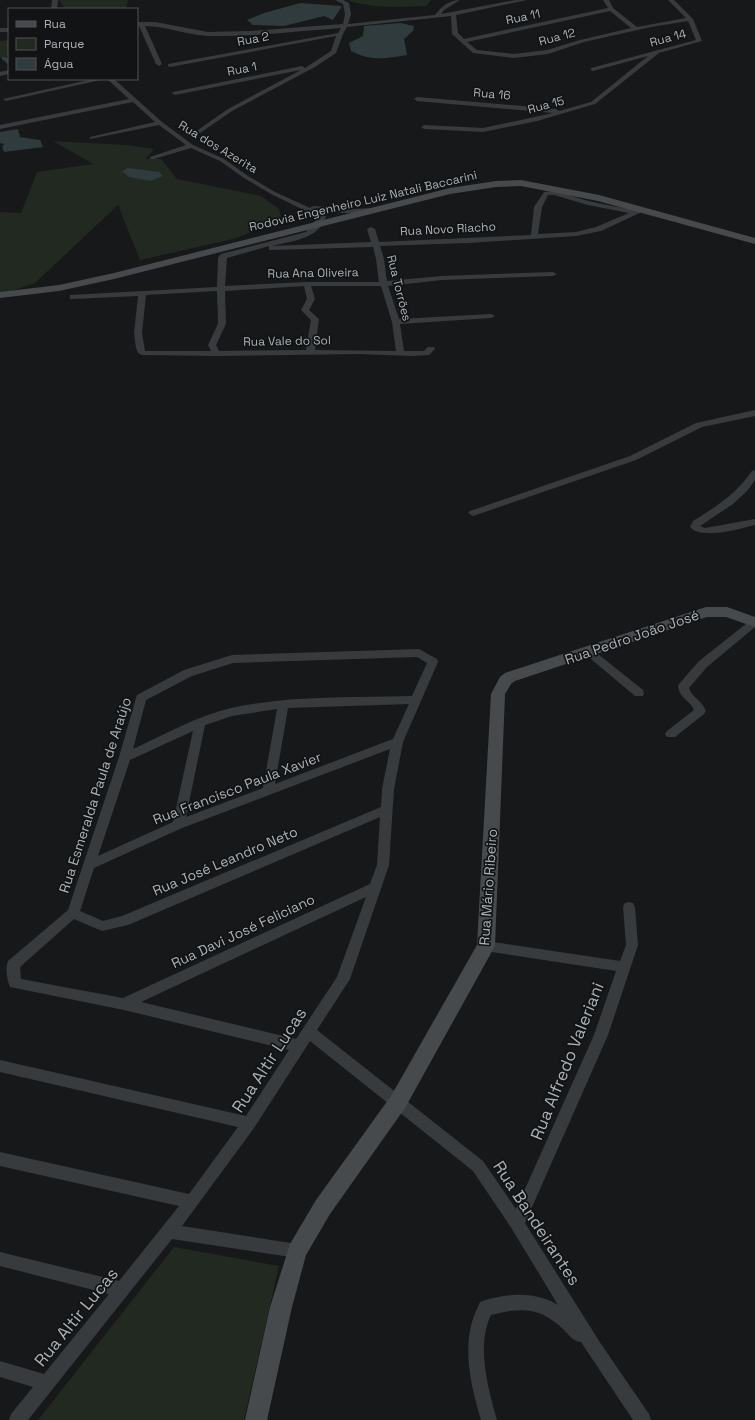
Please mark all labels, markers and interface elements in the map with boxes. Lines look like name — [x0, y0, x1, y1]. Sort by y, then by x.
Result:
street label: Rua 11 — [504, 6, 542, 28]
legend — [8, 8, 138, 80]
text: Rua — [44, 16, 66, 32]
street label: Rua 12 — [537, 24, 577, 50]
street label: Rua 14 — [648, 25, 689, 51]
street label: Rua 2 — [236, 28, 270, 50]
text: Parque — [44, 36, 84, 52]
text: Água — [44, 56, 74, 72]
street label: Rua 1 — [226, 58, 258, 80]
street label: Rua 16 — [473, 84, 511, 104]
street label: Rua 15 — [526, 92, 566, 118]
street label: Rua dos Azerita — [175, 117, 261, 177]
street label: Rodovia Engenheiro Luiz Natali Baccarini — [247, 167, 479, 235]
street label: Rua Novo Riacho — [400, 218, 496, 240]
street label: Rua Torrões — [383, 253, 415, 323]
street label: Rua Ana Oliveira — [267, 264, 359, 282]
street label: Rua Vale do Sol — [243, 332, 331, 350]
street label: Rua Pedro João José — [563, 606, 701, 668]
street label: Rua Esmeralda Paula de Araújo — [55, 695, 135, 895]
street label: Rua Francisco Paula Xavier — [150, 748, 324, 828]
street label: Rua José Leandro Neto — [150, 822, 300, 900]
street label: Rua Mário Ribeiro — [475, 828, 501, 946]
street label: Rua Davi José Feliciano — [168, 890, 318, 972]
street label: Rua Alfredo Valeriani — [525, 979, 609, 1143]
street label: Rua Altir Lucas — [227, 1003, 311, 1117]
street label: Rua Bandeirantes — [488, 1156, 586, 1290]
street label: Rua Altir Lucas — [29, 1263, 123, 1371]

